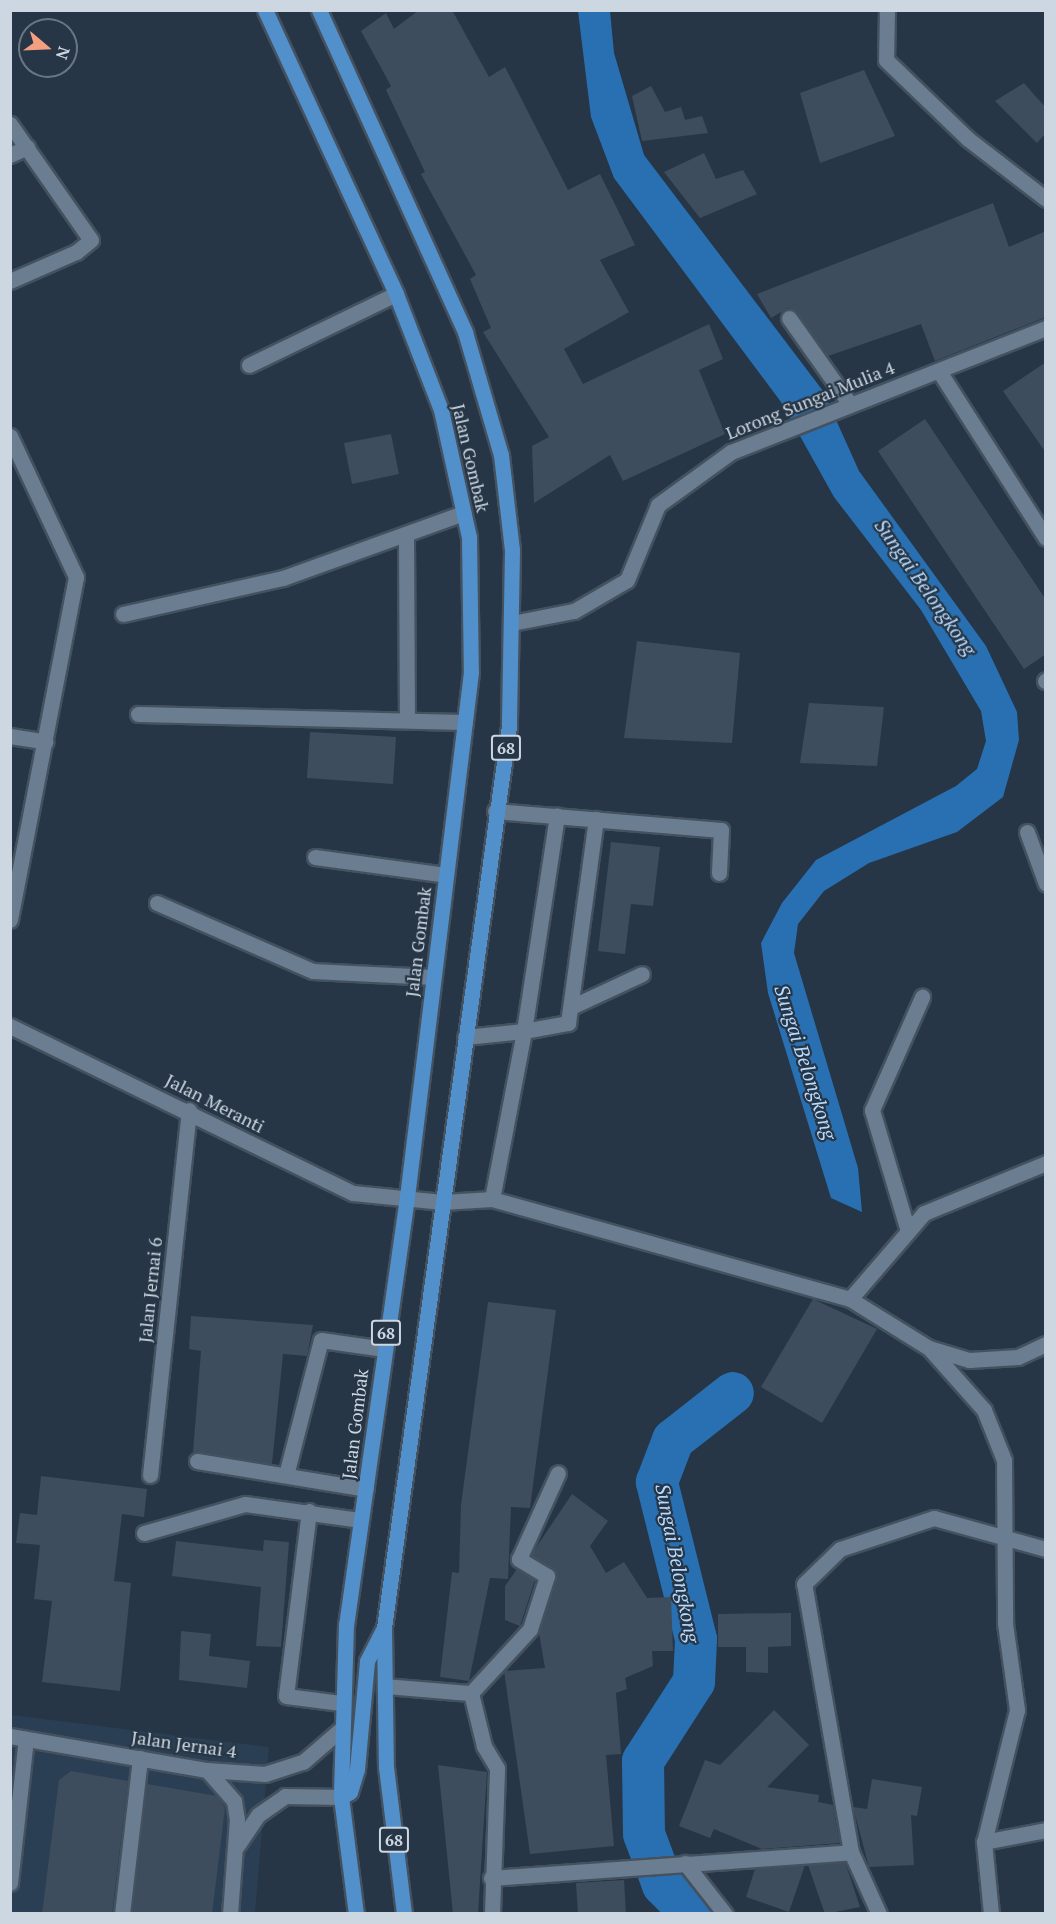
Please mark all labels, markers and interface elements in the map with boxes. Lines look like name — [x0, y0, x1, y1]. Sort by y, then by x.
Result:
north arrow — [18, 18, 78, 78]
text: N — [51, 44, 76, 63]
street label: Lorong Sungai Mulia 4 — [722, 356, 898, 444]
street label: Jalan Gombak — [448, 402, 494, 514]
water label: Sungai Belongkong — [870, 514, 982, 660]
road number: 68 — [490, 735, 522, 761]
street label: Jalan Gombak — [401, 886, 435, 998]
water label: Sungai Belongkong — [770, 982, 842, 1142]
street label: Jalan Meranti — [162, 1069, 268, 1137]
street label: Jalan Jernai 6 — [134, 1236, 166, 1344]
road number: 68 — [370, 1320, 402, 1346]
street label: Jalan Gombak — [338, 1368, 372, 1480]
water label: Sungai Belongkong — [651, 1481, 705, 1645]
street label: Jalan Jernai 4 — [130, 1726, 238, 1762]
road number: 68 — [378, 1827, 410, 1853]

